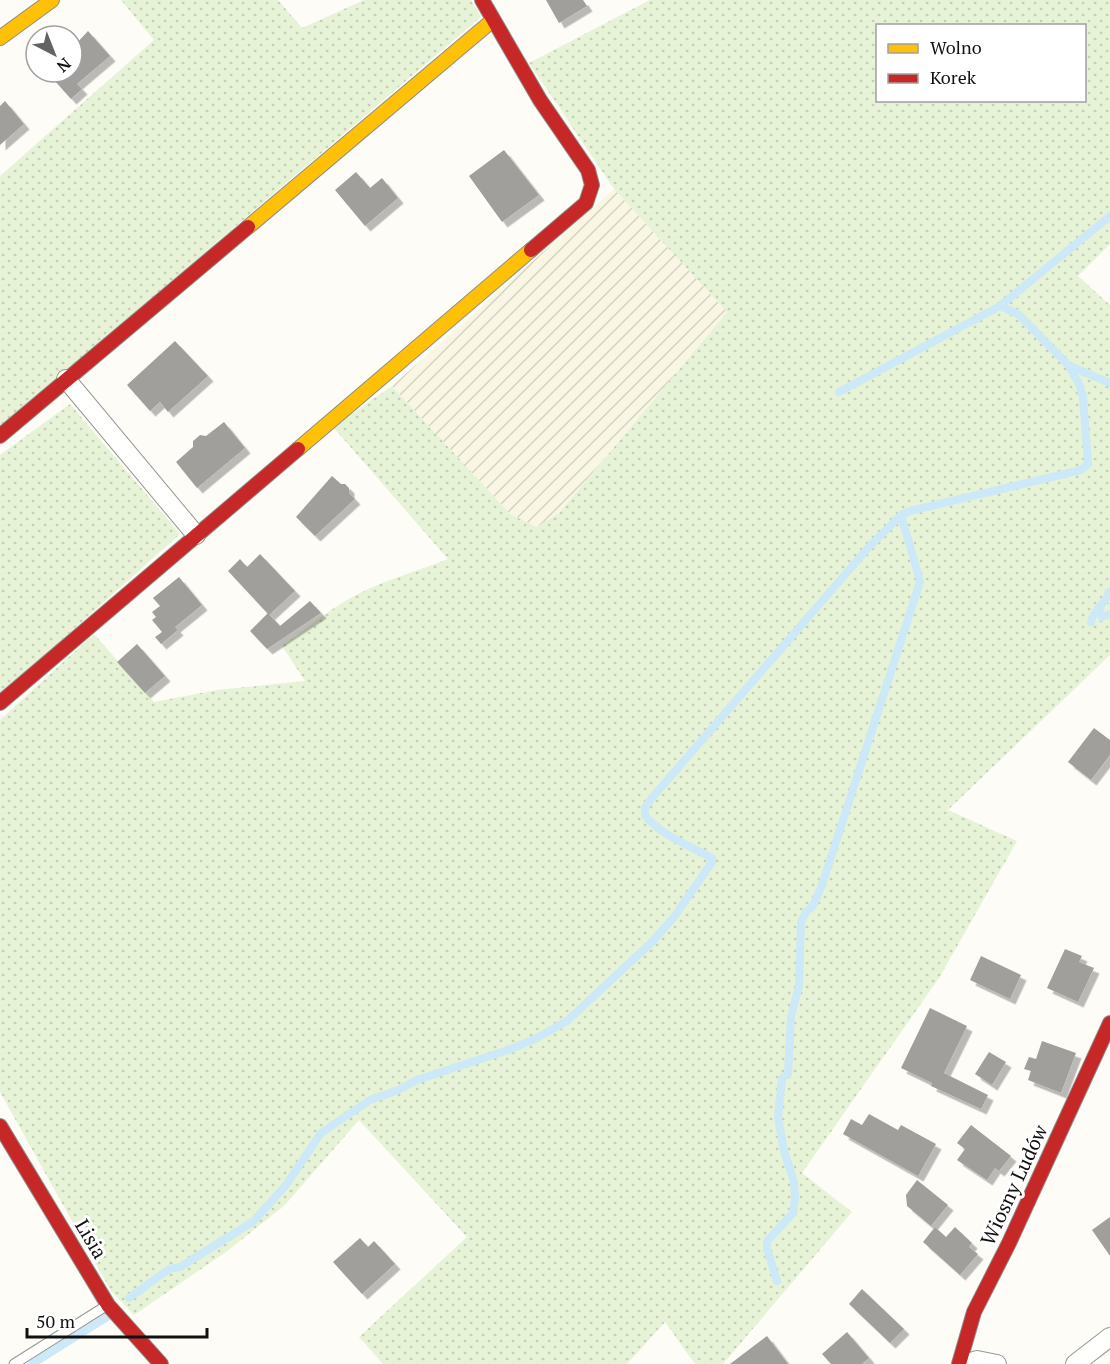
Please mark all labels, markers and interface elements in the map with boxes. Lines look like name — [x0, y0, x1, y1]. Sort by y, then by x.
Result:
north arrow — [24, 24, 84, 84]
legend — [876, 24, 1086, 102]
text: Wolno — [930, 35, 982, 59]
text: N — [52, 53, 76, 77]
text: Korek — [930, 65, 977, 89]
street label: Wiosny Ludów — [974, 1120, 1053, 1249]
street label: Lisia — [69, 1214, 114, 1264]
scale bar — [27, 1301, 207, 1339]
text: 50 m — [36, 1309, 76, 1333]

